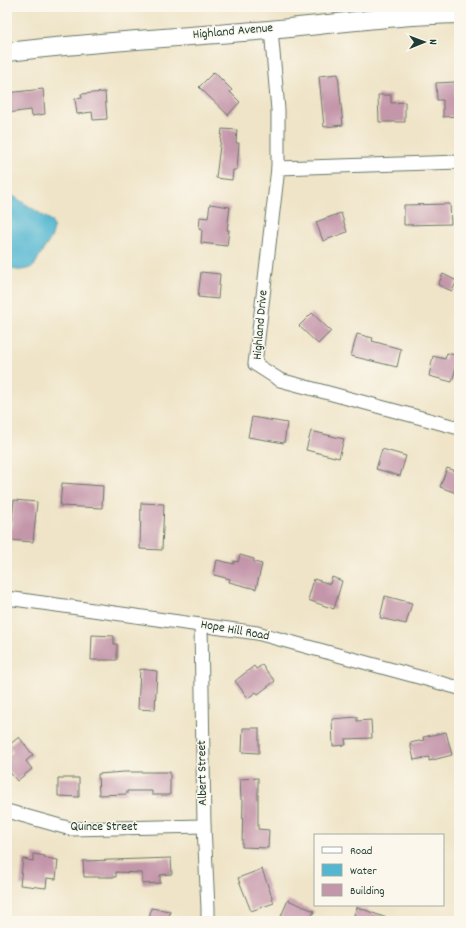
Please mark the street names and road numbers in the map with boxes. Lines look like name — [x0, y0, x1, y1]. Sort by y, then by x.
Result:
street label: Highland Avenue — [192, 19, 274, 45]
street label: Highland Drive — [248, 289, 274, 361]
street label: Hope Hill Road — [199, 616, 271, 646]
street label: Albert Street — [193, 740, 213, 806]
street label: Quince Street — [70, 818, 138, 837]

